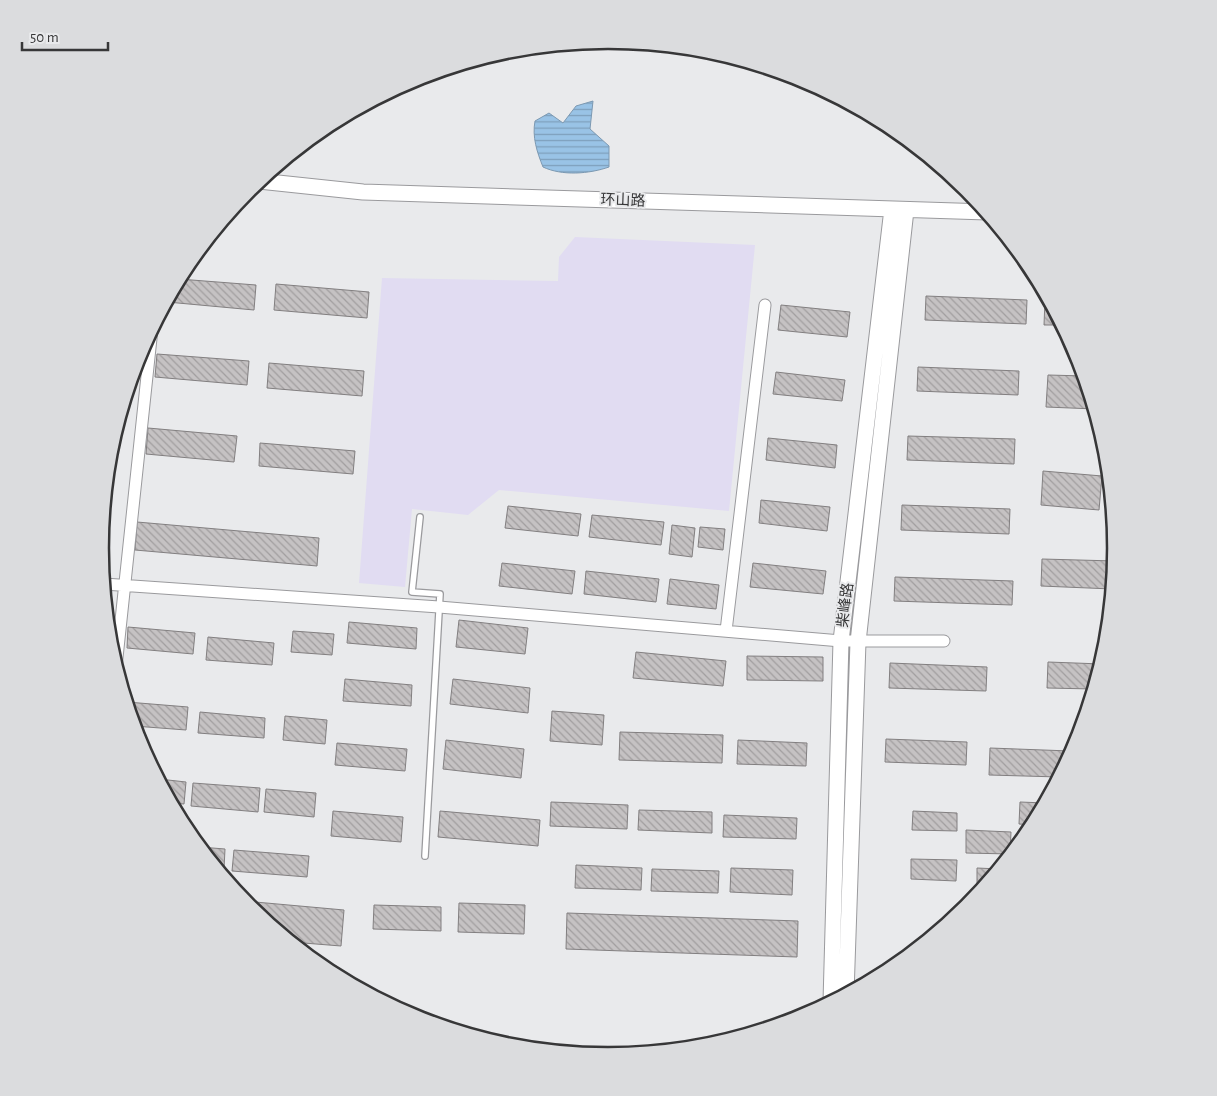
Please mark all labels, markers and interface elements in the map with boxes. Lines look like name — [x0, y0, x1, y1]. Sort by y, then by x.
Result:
scale bar — [22, 20, 109, 52]
text: 50 m — [30, 30, 59, 45]
street label: 环山路 — [600, 191, 646, 209]
street label: 柴峰路 — [833, 582, 856, 628]

